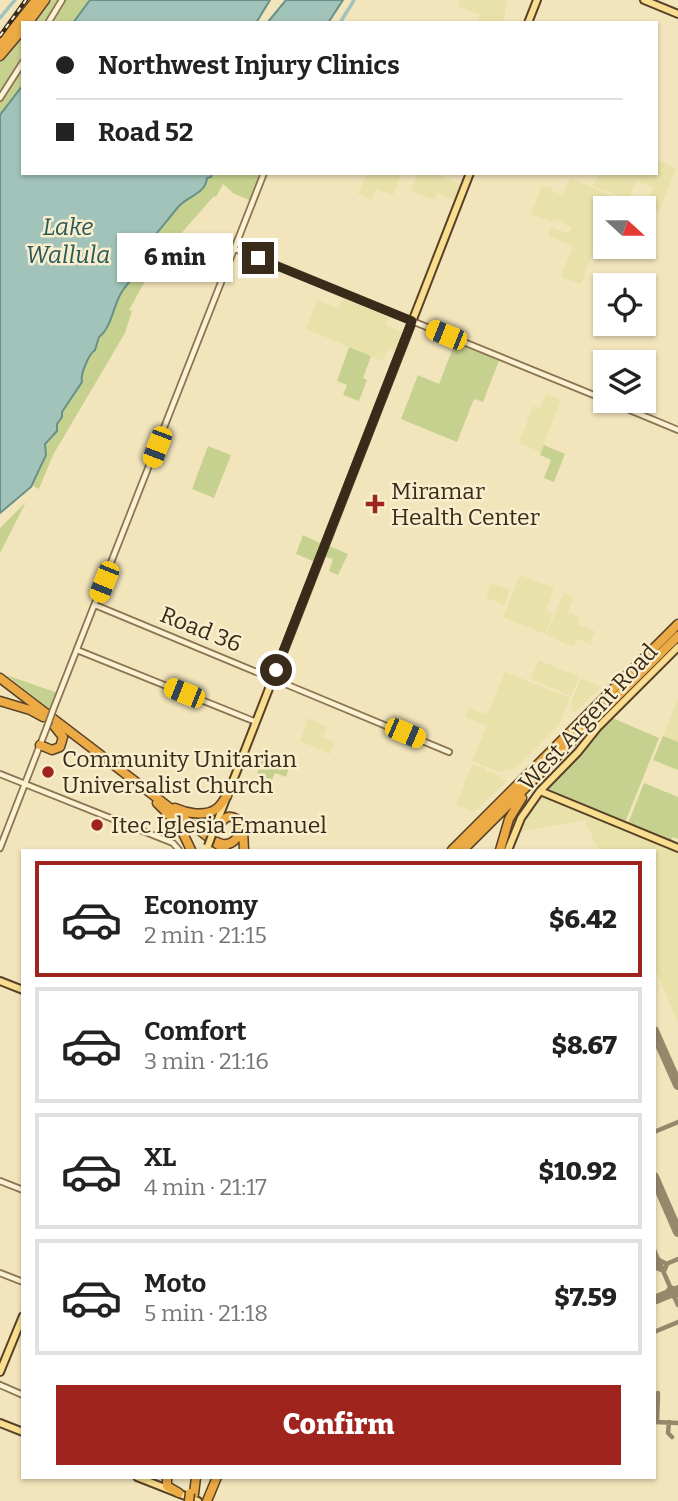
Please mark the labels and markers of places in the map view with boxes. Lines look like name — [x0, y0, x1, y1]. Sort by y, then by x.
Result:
place label: Miramar Health Center — [391, 477, 540, 531]
marker: Miramar Health Center — [365, 494, 385, 514]
place label: Community Unitarian Universalist Church — [62, 745, 297, 799]
marker: Community Unitarian Universalist Church — [40, 764, 56, 780]
place label: Itec Iglesia Emanuel — [111, 811, 327, 839]
marker: Itec Iglesia Emanuel — [89, 817, 105, 833]

